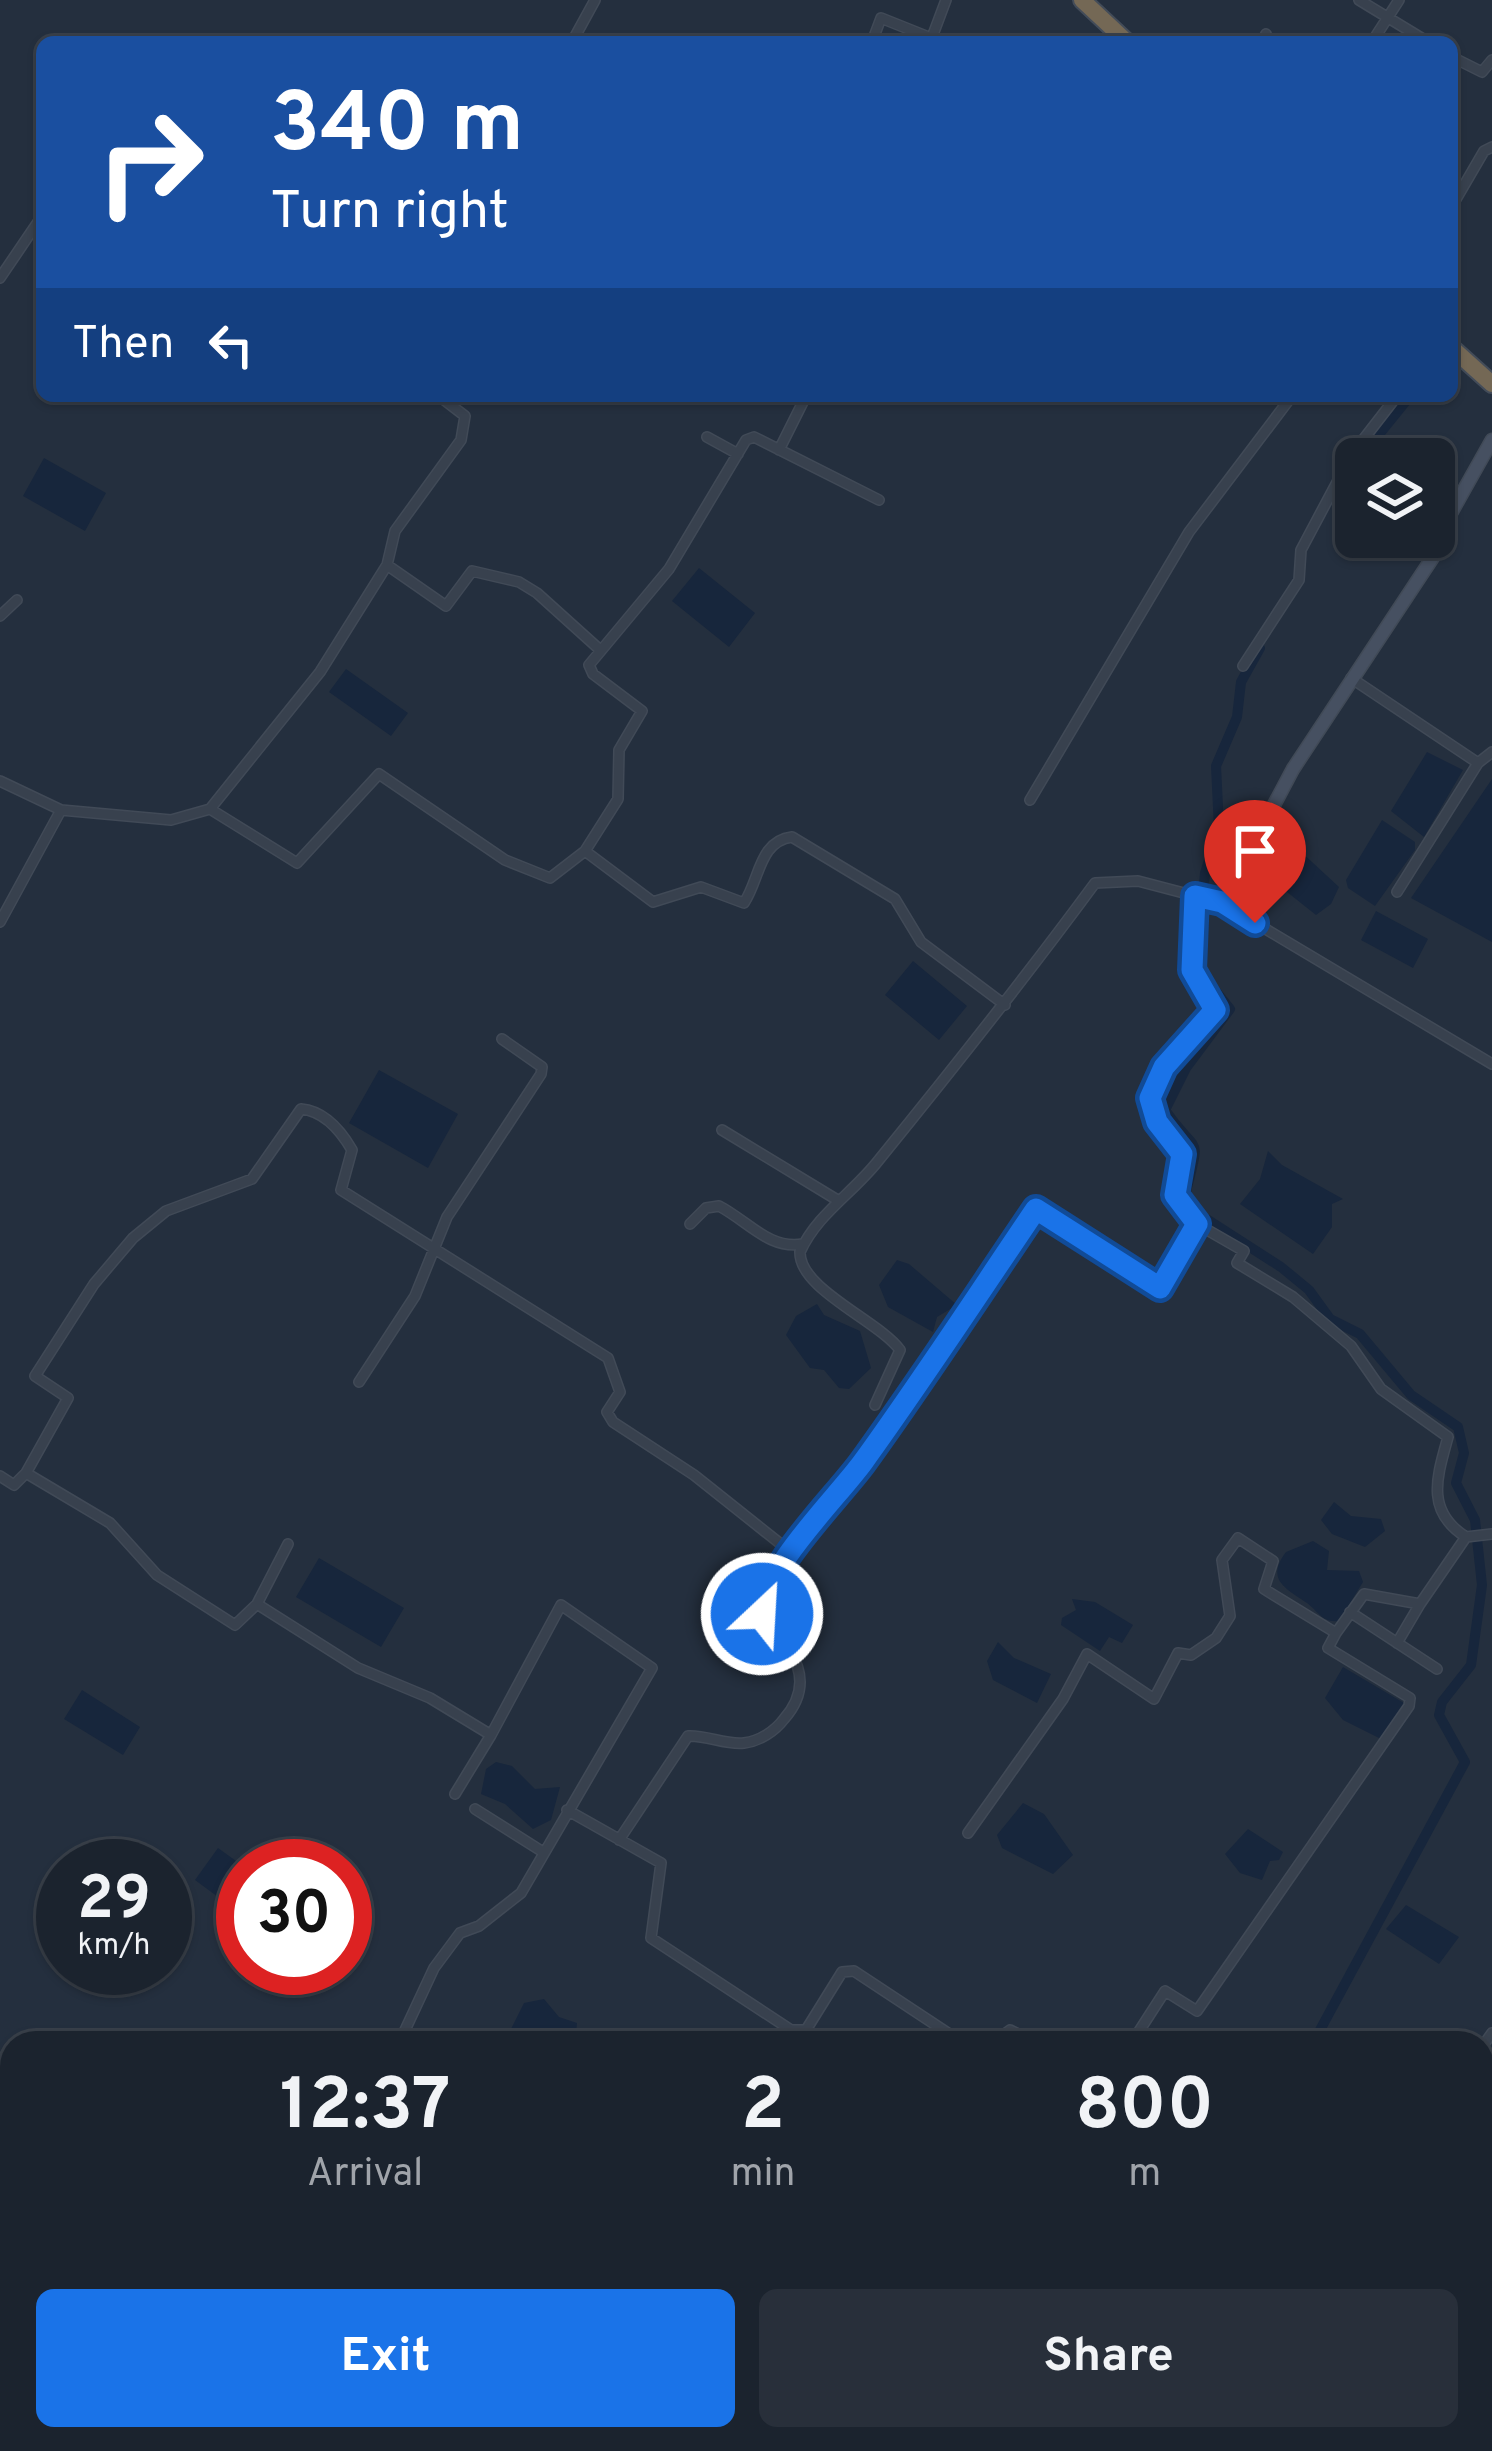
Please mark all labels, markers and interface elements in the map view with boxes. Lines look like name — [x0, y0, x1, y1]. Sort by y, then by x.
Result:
text: 340 m — [270, 75, 524, 181]
icon: right — [72, 84, 228, 240]
text: Turn right — [270, 179, 509, 248]
icon: left — [198, 312, 264, 378]
text: Then — [72, 317, 174, 374]
map controls — [1335, 438, 1455, 558]
button: layers — [1335, 438, 1455, 558]
pin — [1204, 800, 1306, 923]
icon: arrive — [1222, 818, 1288, 884]
position arrow — [699, 1551, 825, 1677]
speed limit sign: 30 — [216, 1839, 372, 1995]
text: 29 — [77, 1864, 151, 1940]
text: km/h — [78, 1928, 150, 1965]
text: 12:37 — [280, 2063, 451, 2155]
text: 2 — [741, 2063, 785, 2155]
text: 800 — [1075, 2063, 1214, 2155]
text: Arrival — [307, 2151, 423, 2200]
text: min — [730, 2151, 795, 2200]
text: m — [1128, 2151, 1161, 2200]
button: Exit — [36, 2289, 735, 2427]
button: Share — [759, 2289, 1458, 2427]

